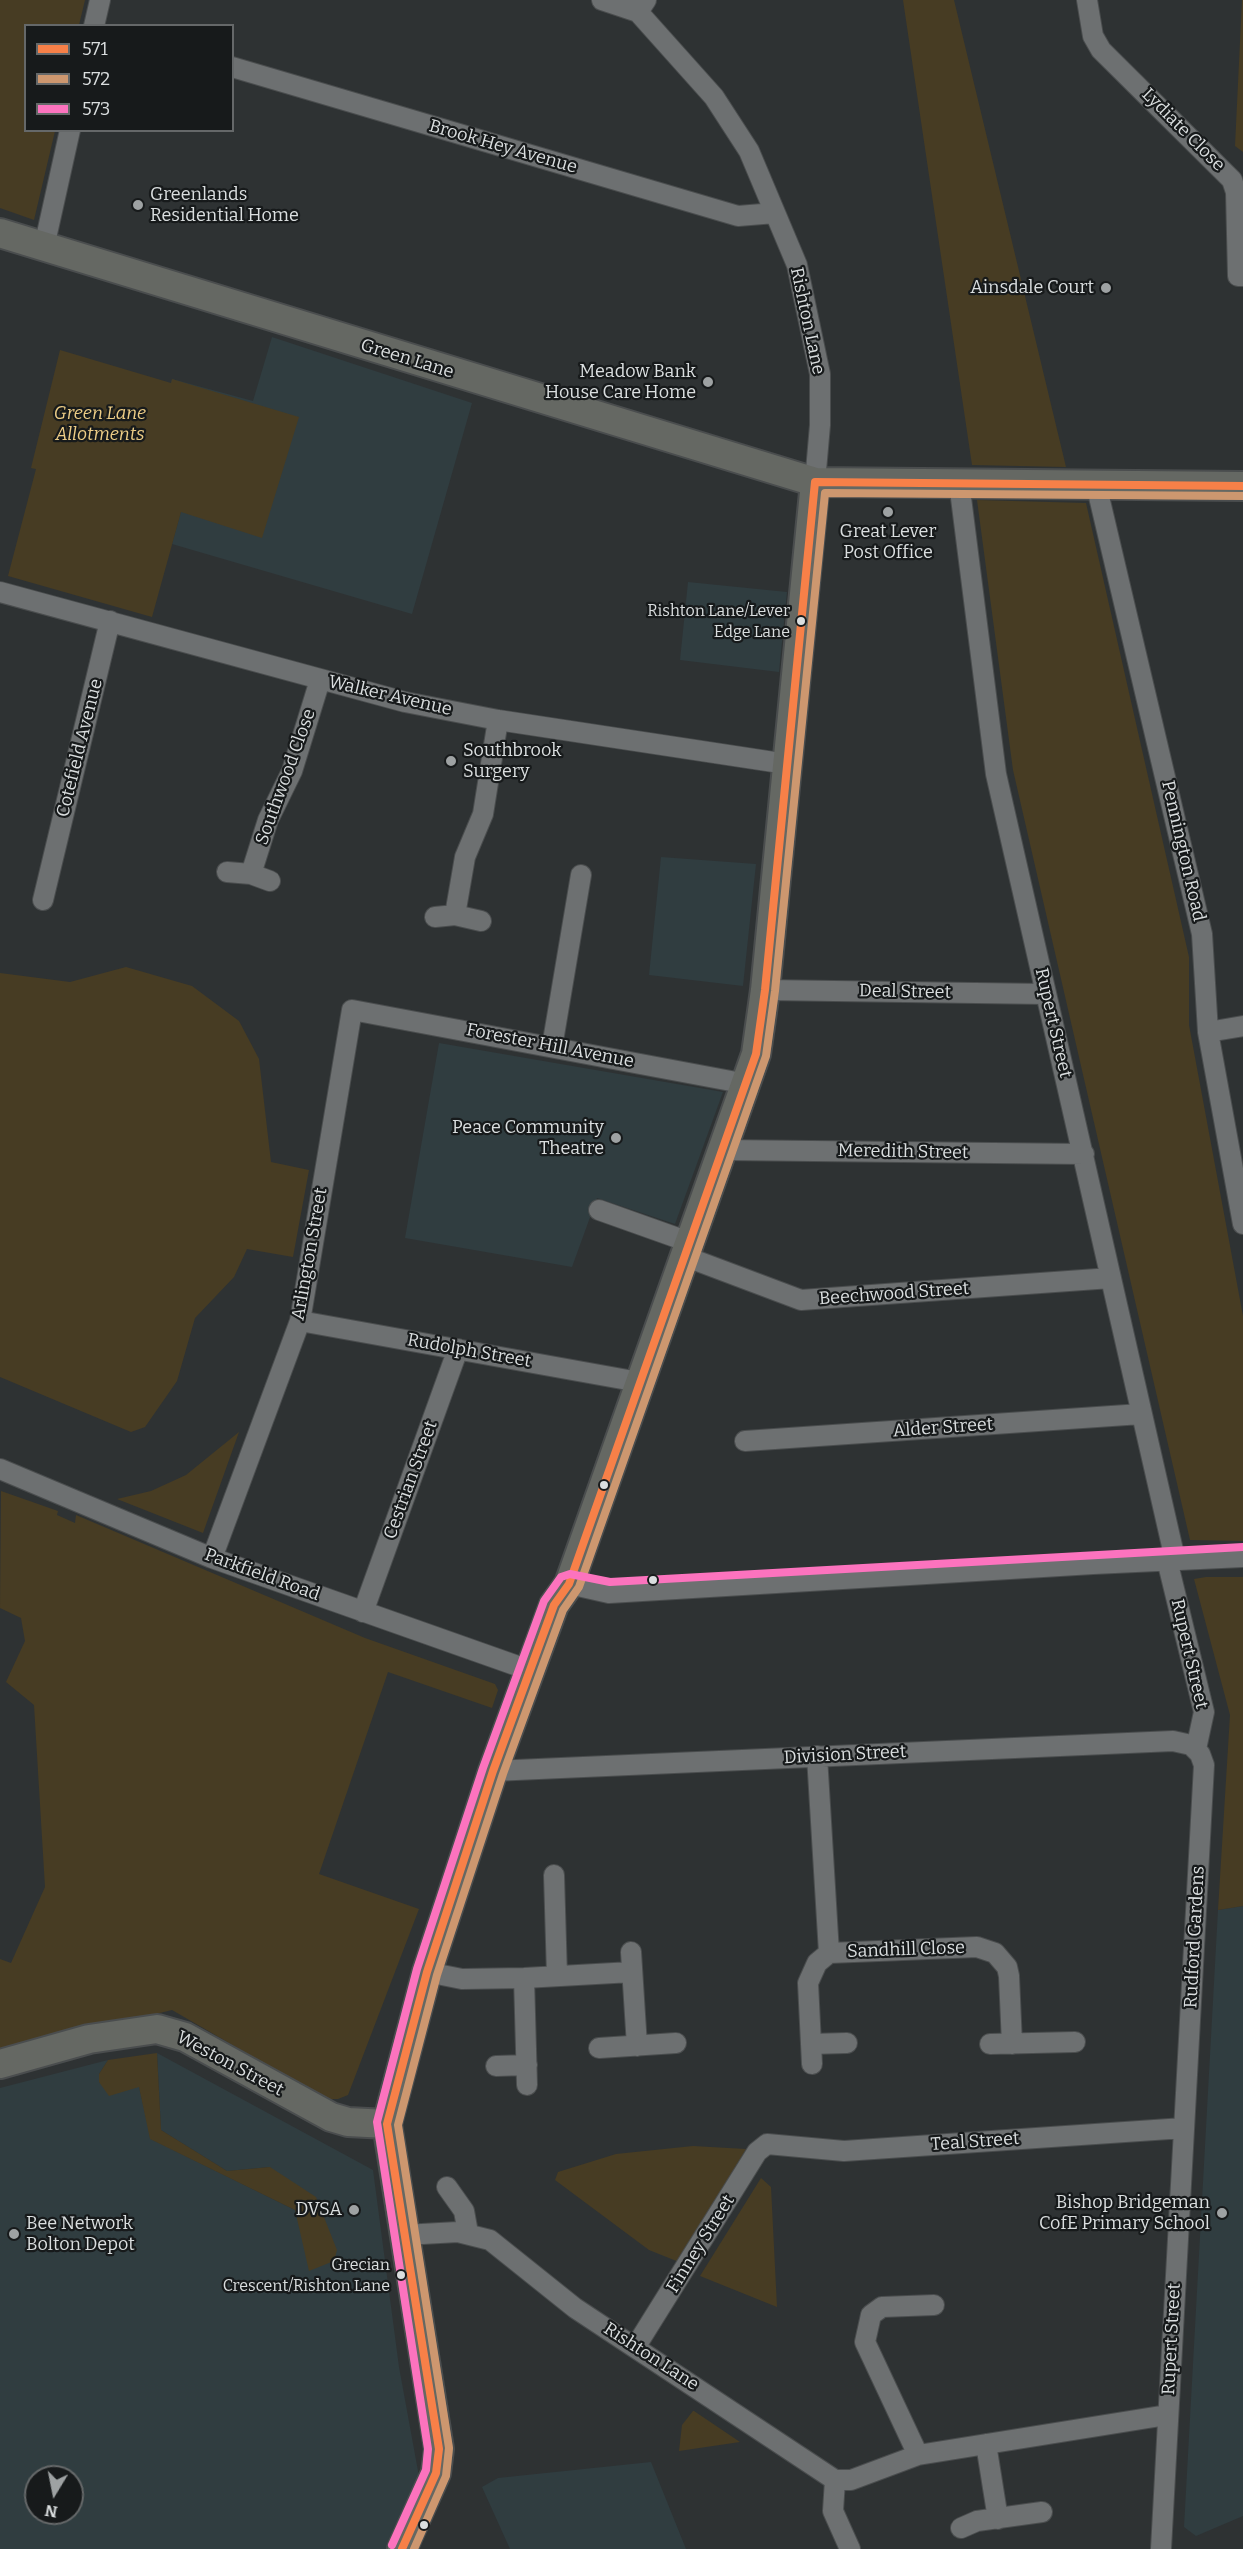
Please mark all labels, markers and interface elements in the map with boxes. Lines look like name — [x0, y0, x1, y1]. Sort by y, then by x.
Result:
legend — [24, 24, 234, 132]
text: 571 — [82, 38, 108, 60]
text: 572 — [82, 68, 110, 90]
street label: Lydiate Close — [1137, 84, 1229, 176]
text: 573 — [82, 98, 110, 120]
street label: Brook Hey Avenue — [426, 116, 580, 178]
place label: Greenlands Residential Home — [150, 184, 299, 226]
marker: Greenlands Residential Home — [131, 198, 145, 212]
street label: Rishton Lane — [785, 265, 829, 377]
place label: Ainsdale Court — [970, 277, 1094, 299]
marker: Ainsdale Court — [1099, 281, 1113, 295]
street label: Green Lane — [358, 335, 456, 383]
place label: Meadow Bank House Care Home — [545, 361, 696, 404]
marker: Meadow Bank House Care Home — [701, 375, 715, 389]
park label: Green Lane Allotments — [54, 403, 146, 446]
marker: Great Lever Post Office — [881, 505, 895, 519]
place label: Great Lever Post Office — [840, 521, 936, 564]
place label: Rishton Lane/Lever Edge Lane — [647, 602, 790, 640]
marker: Rishton Lane/Lever Edge Lane — [795, 615, 807, 627]
street label: Walker Avenue — [326, 671, 454, 721]
street label: Cotefield Avenue — [52, 677, 108, 819]
street label: Southwood Close — [251, 706, 321, 848]
place label: Southbrook Surgery — [463, 740, 561, 783]
marker: Southbrook Surgery — [444, 754, 458, 768]
street label: Pennington Road — [1156, 779, 1210, 923]
street label: Rupert Street — [1030, 966, 1076, 1080]
street label: Deal Street — [859, 980, 951, 1004]
street label: Forester Hill Avenue — [464, 1019, 636, 1073]
place label: Peace Community Theatre — [452, 1117, 604, 1160]
marker: Peace Community Theatre — [609, 1131, 623, 1145]
street label: Meredith Street — [837, 1140, 969, 1164]
street label: Arlington Street — [288, 1186, 332, 1322]
street label: Beechwood Street — [818, 1278, 970, 1310]
street label: Rudolph Street — [405, 1329, 533, 1373]
street label: Alder Street — [892, 1414, 994, 1442]
street label: Cestrian Street — [380, 1418, 442, 1542]
unlabelled marker — [598, 1479, 610, 1491]
street label: Parkfield Road — [201, 1544, 323, 1606]
unlabelled marker — [647, 1574, 659, 1586]
street label: Rupert Street — [1166, 1597, 1212, 1711]
street label: Division Street — [783, 1741, 907, 1769]
street label: Rudford Gardens — [1180, 1865, 1210, 2009]
street label: Sandhill Close — [847, 1937, 965, 1963]
street label: Weston Street — [173, 2027, 287, 2101]
street label: Teal Street — [930, 2128, 1020, 2156]
street label: Finney Street — [662, 2191, 740, 2297]
place label: Bishop Bridgeman CofE Primary School — [1039, 2192, 1210, 2234]
place label: DVSA — [296, 2199, 342, 2221]
marker: DVSA — [347, 2203, 361, 2217]
marker: Bishop Bridgeman CofE Primary School — [1215, 2206, 1229, 2220]
place label: Bee Network Bolton Depot — [26, 2213, 135, 2256]
marker: Bee Network Bolton Depot — [7, 2227, 21, 2241]
place label: Grecian Crescent/Rishton Lane — [223, 2256, 390, 2294]
marker: Grecian Crescent/Rishton Lane — [395, 2269, 407, 2281]
street label: Rupert Street — [1158, 2282, 1186, 2396]
street label: Rishton Lane — [599, 2318, 703, 2396]
north arrow — [24, 2465, 84, 2525]
text: N — [43, 2501, 59, 2522]
unlabelled marker — [418, 2519, 430, 2531]

